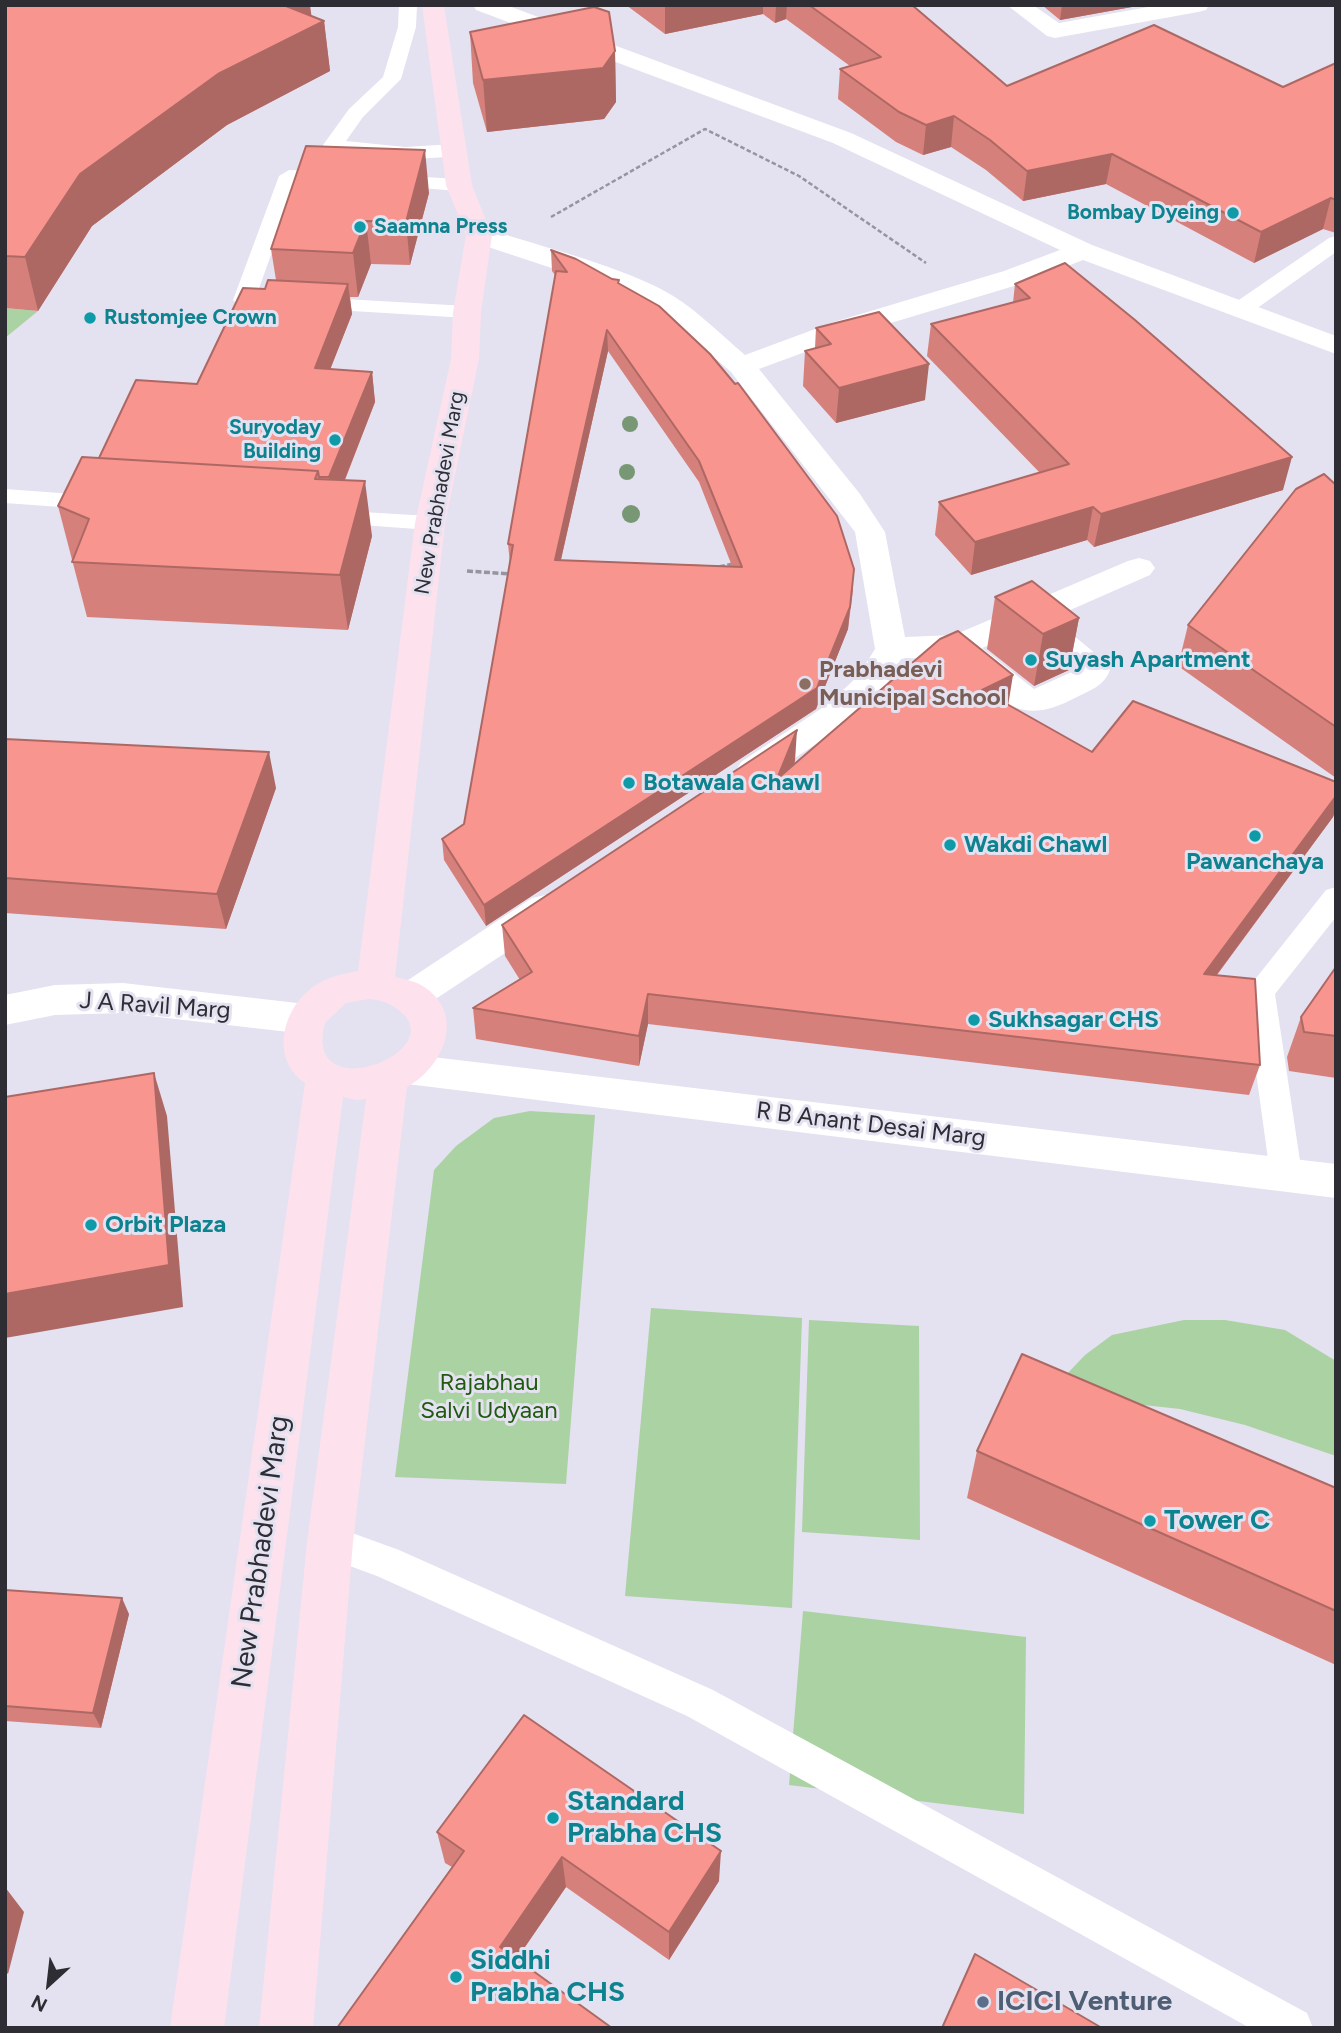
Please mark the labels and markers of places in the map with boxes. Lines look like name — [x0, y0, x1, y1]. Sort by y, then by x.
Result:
place label: Bombay Dyeing — [1067, 200, 1219, 226]
marker: Bombay Dyeing — [1225, 205, 1241, 221]
place label: Saamna Press — [374, 214, 507, 240]
marker: Saamna Press — [352, 219, 368, 235]
place label: Rustomjee Crown — [104, 305, 277, 331]
marker: Rustomjee Crown — [82, 310, 98, 326]
place label: Suryoday Building — [229, 415, 321, 465]
marker: Suryoday Building — [327, 432, 343, 448]
place label: Suyash Apartment — [1045, 646, 1251, 674]
marker: Suyash Apartment — [1023, 652, 1039, 668]
place label: Prabhadevi Municipal School — [819, 656, 1006, 712]
marker: Prabhadevi Municipal School — [797, 676, 813, 692]
place label: Botawala Chawl — [643, 769, 820, 797]
marker: Botawala Chawl — [621, 775, 637, 791]
marker: Pawanchaya — [1247, 828, 1263, 844]
place label: Wakdi Chawl — [964, 831, 1107, 859]
marker: Wakdi Chawl — [942, 837, 958, 853]
place label: Pawanchaya — [1186, 848, 1324, 876]
place label: Sukhsagar CHS — [988, 1006, 1159, 1034]
marker: Sukhsagar CHS — [966, 1012, 982, 1028]
place label: Orbit Plaza — [105, 1211, 226, 1239]
marker: Orbit Plaza — [83, 1217, 99, 1233]
place label: Tower C — [1164, 1504, 1270, 1538]
marker: Tower C — [1142, 1513, 1158, 1529]
place label: Standard Prabha CHS — [567, 1785, 722, 1851]
marker: Standard Prabha CHS — [545, 1810, 561, 1826]
place label: Siddhi Prabha CHS — [470, 1944, 625, 2010]
marker: Siddhi Prabha CHS — [448, 1969, 464, 1985]
place label: ICICI Venture — [997, 1985, 1172, 2019]
marker: ICICI Venture — [975, 1994, 991, 2010]

